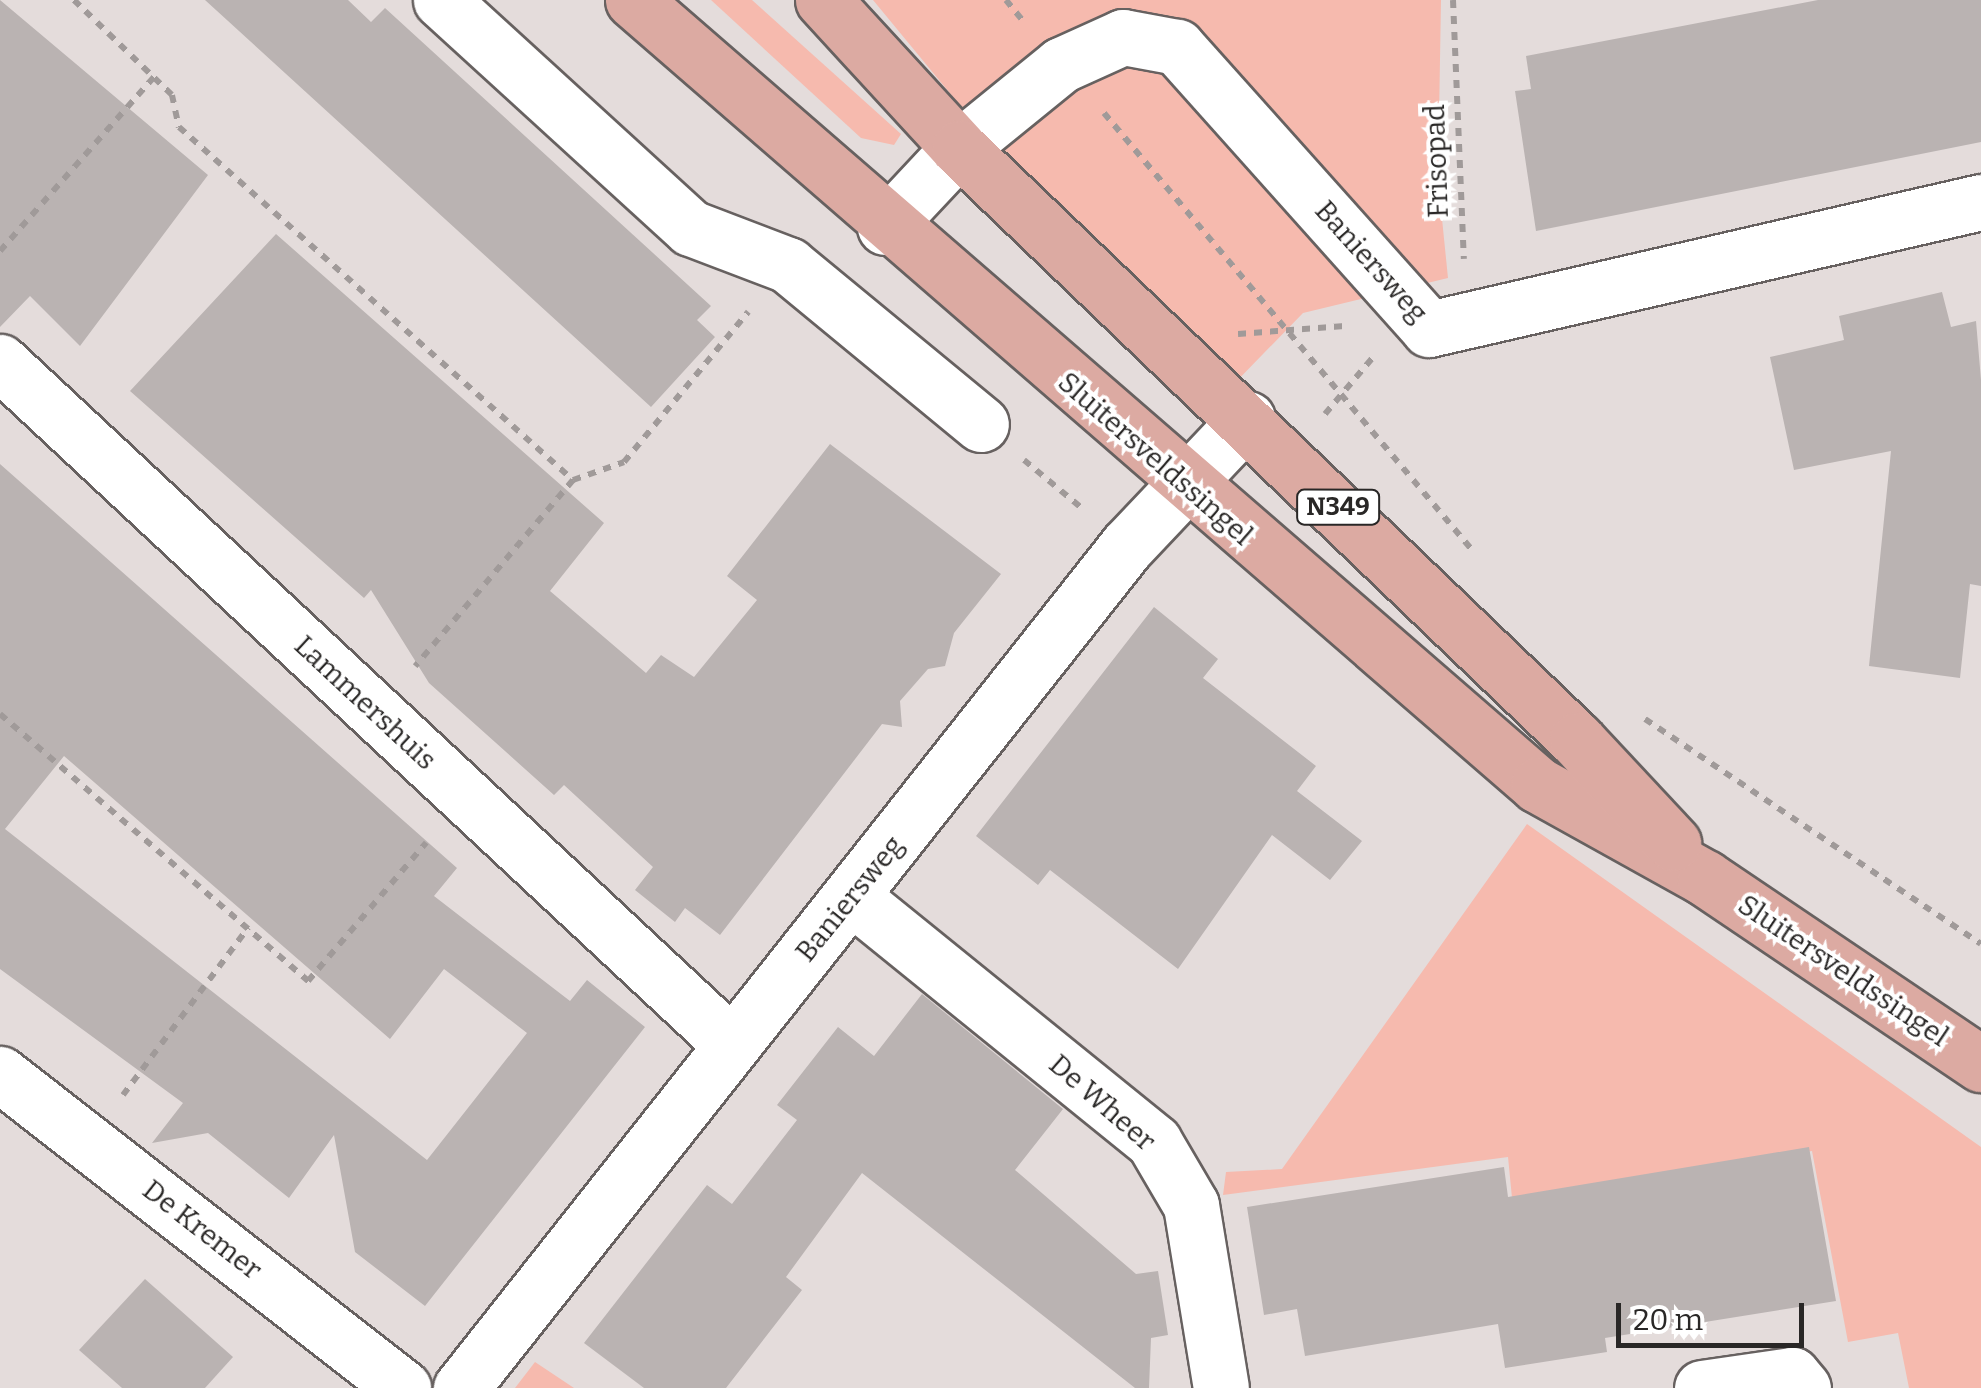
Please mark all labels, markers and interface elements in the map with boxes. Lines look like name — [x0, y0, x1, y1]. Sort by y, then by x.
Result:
street label: Frisopad — [1418, 104, 1456, 218]
street label: Baniersweg — [1308, 194, 1434, 330]
street label: Sluitersveldssingel — [1051, 366, 1259, 552]
road number: N349 — [1296, 487, 1380, 527]
street label: Lammershuis — [287, 629, 443, 777]
street label: Baniersweg — [789, 829, 911, 969]
street label: Sluitersveldssingel — [1732, 888, 1954, 1054]
street label: De Wheer — [1042, 1048, 1162, 1158]
street label: De Kremer — [136, 1173, 268, 1287]
scale bar — [1621, 1283, 1808, 1345]
text: 20 m — [1633, 1302, 1703, 1338]

